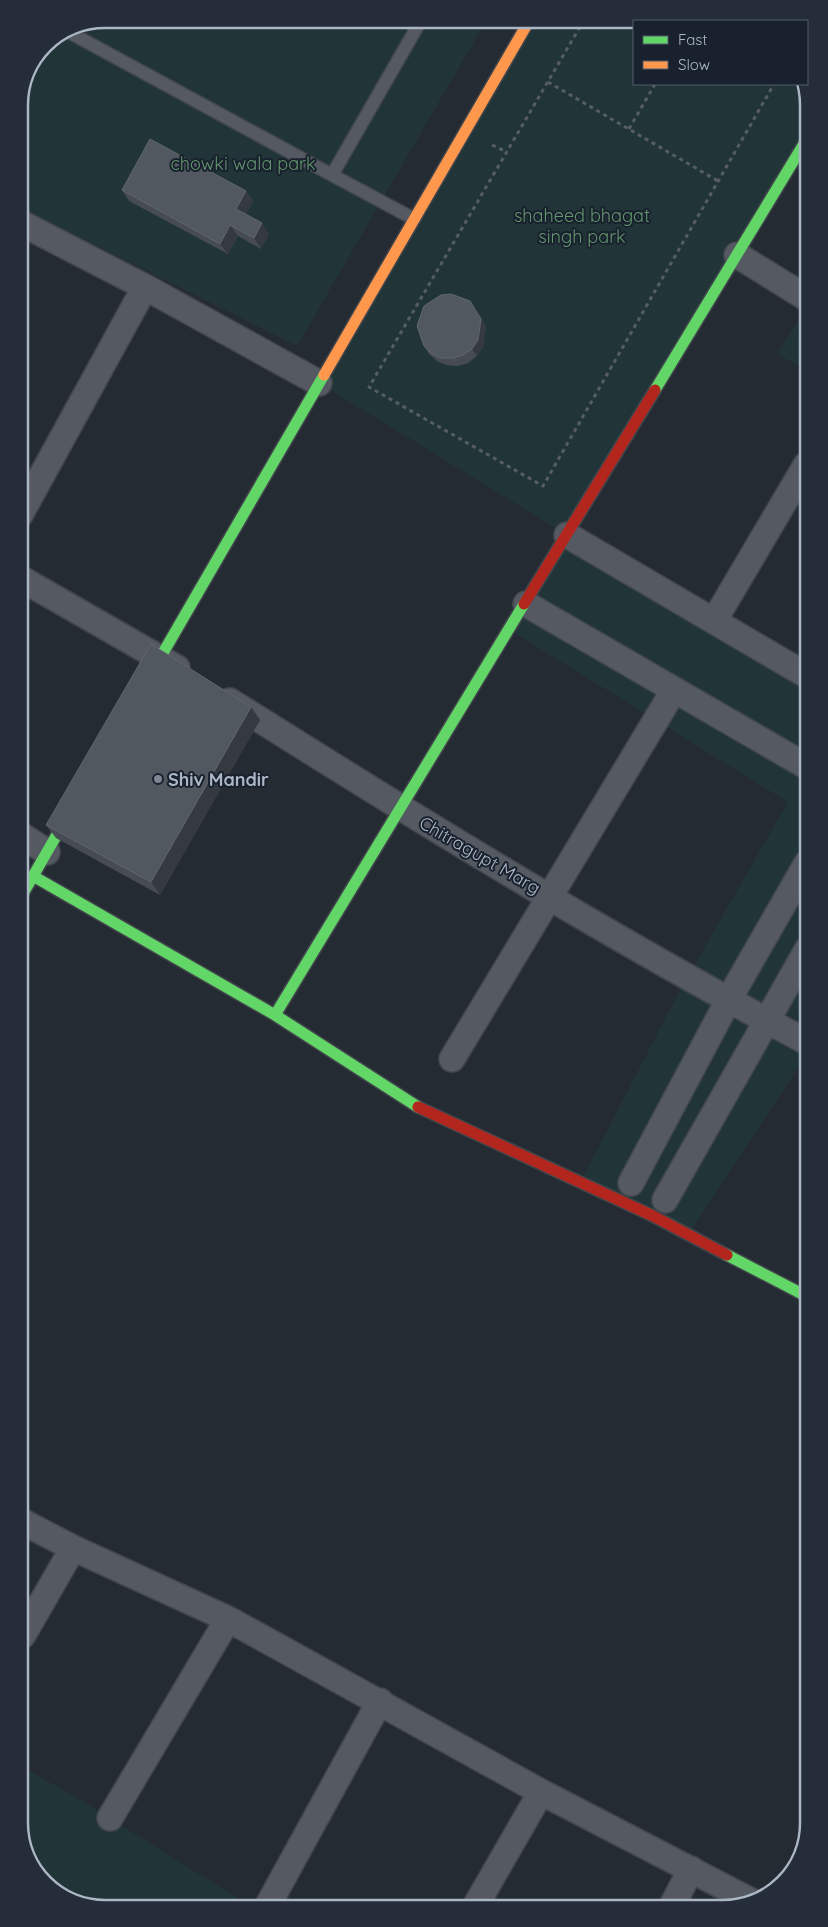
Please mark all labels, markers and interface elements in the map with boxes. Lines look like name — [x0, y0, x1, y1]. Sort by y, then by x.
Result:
legend — [633, 20, 808, 85]
text: Fast — [678, 30, 707, 49]
text: Slow — [678, 55, 710, 74]
park label: chowki wala park — [170, 152, 316, 175]
park label: shaheed bhagat singh park — [514, 204, 650, 248]
place label: Shiv Mandir — [168, 768, 269, 791]
marker: Shiv Mandir — [152, 773, 164, 785]
street label: Chitragupt Marg — [415, 811, 545, 899]

